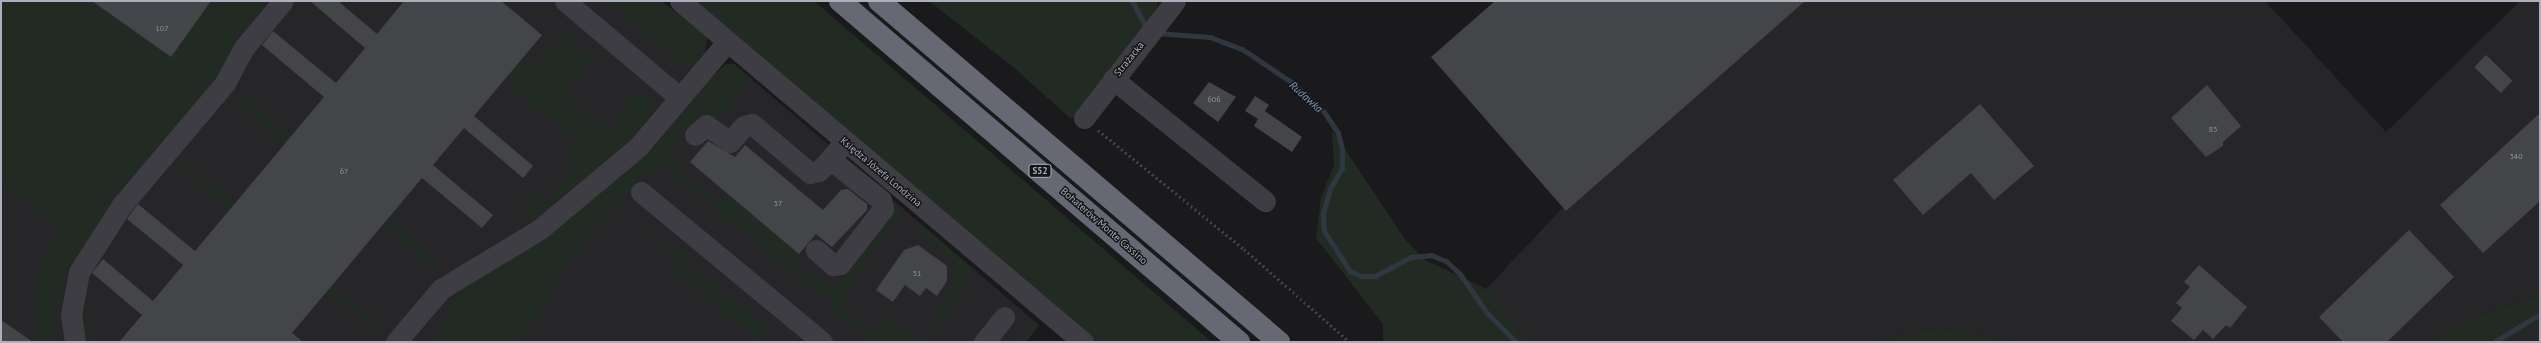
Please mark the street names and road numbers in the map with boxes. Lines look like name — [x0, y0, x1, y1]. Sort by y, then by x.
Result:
street label: Strażacka — [1112, 39, 1146, 79]
street label: Księdza Józefa Londzina — [838, 135, 924, 209]
road number: S52 — [1028, 164, 1052, 178]
street label: Bohaterów Monte Cassino — [1058, 185, 1150, 267]

